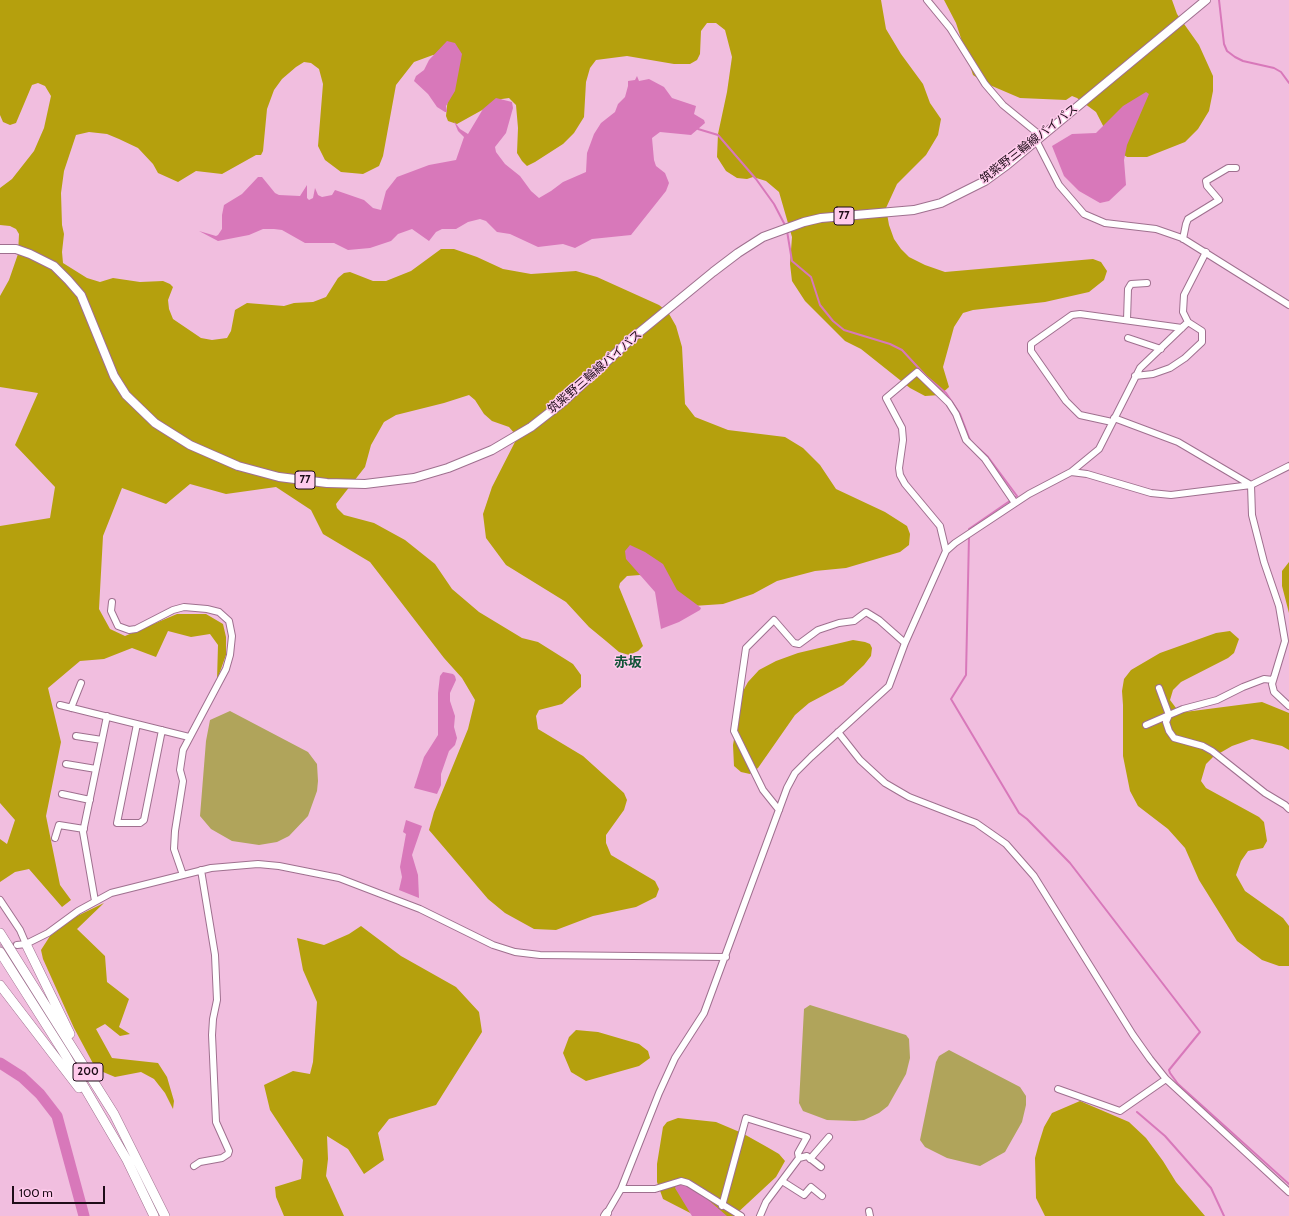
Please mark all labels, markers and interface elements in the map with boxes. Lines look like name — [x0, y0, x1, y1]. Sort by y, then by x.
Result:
street label: 筑紫野三輪線バイパス — [977, 101, 1081, 187]
road number: 77 — [834, 207, 854, 225]
street label: 筑紫野三輪線バイパス — [545, 327, 645, 417]
road number: 77 — [295, 471, 315, 489]
district label: 赤坂 — [614, 655, 642, 671]
road number: 200 — [73, 1063, 103, 1081]
scale bar — [14, 1178, 107, 1204]
text: 100 m — [19, 1185, 53, 1200]

